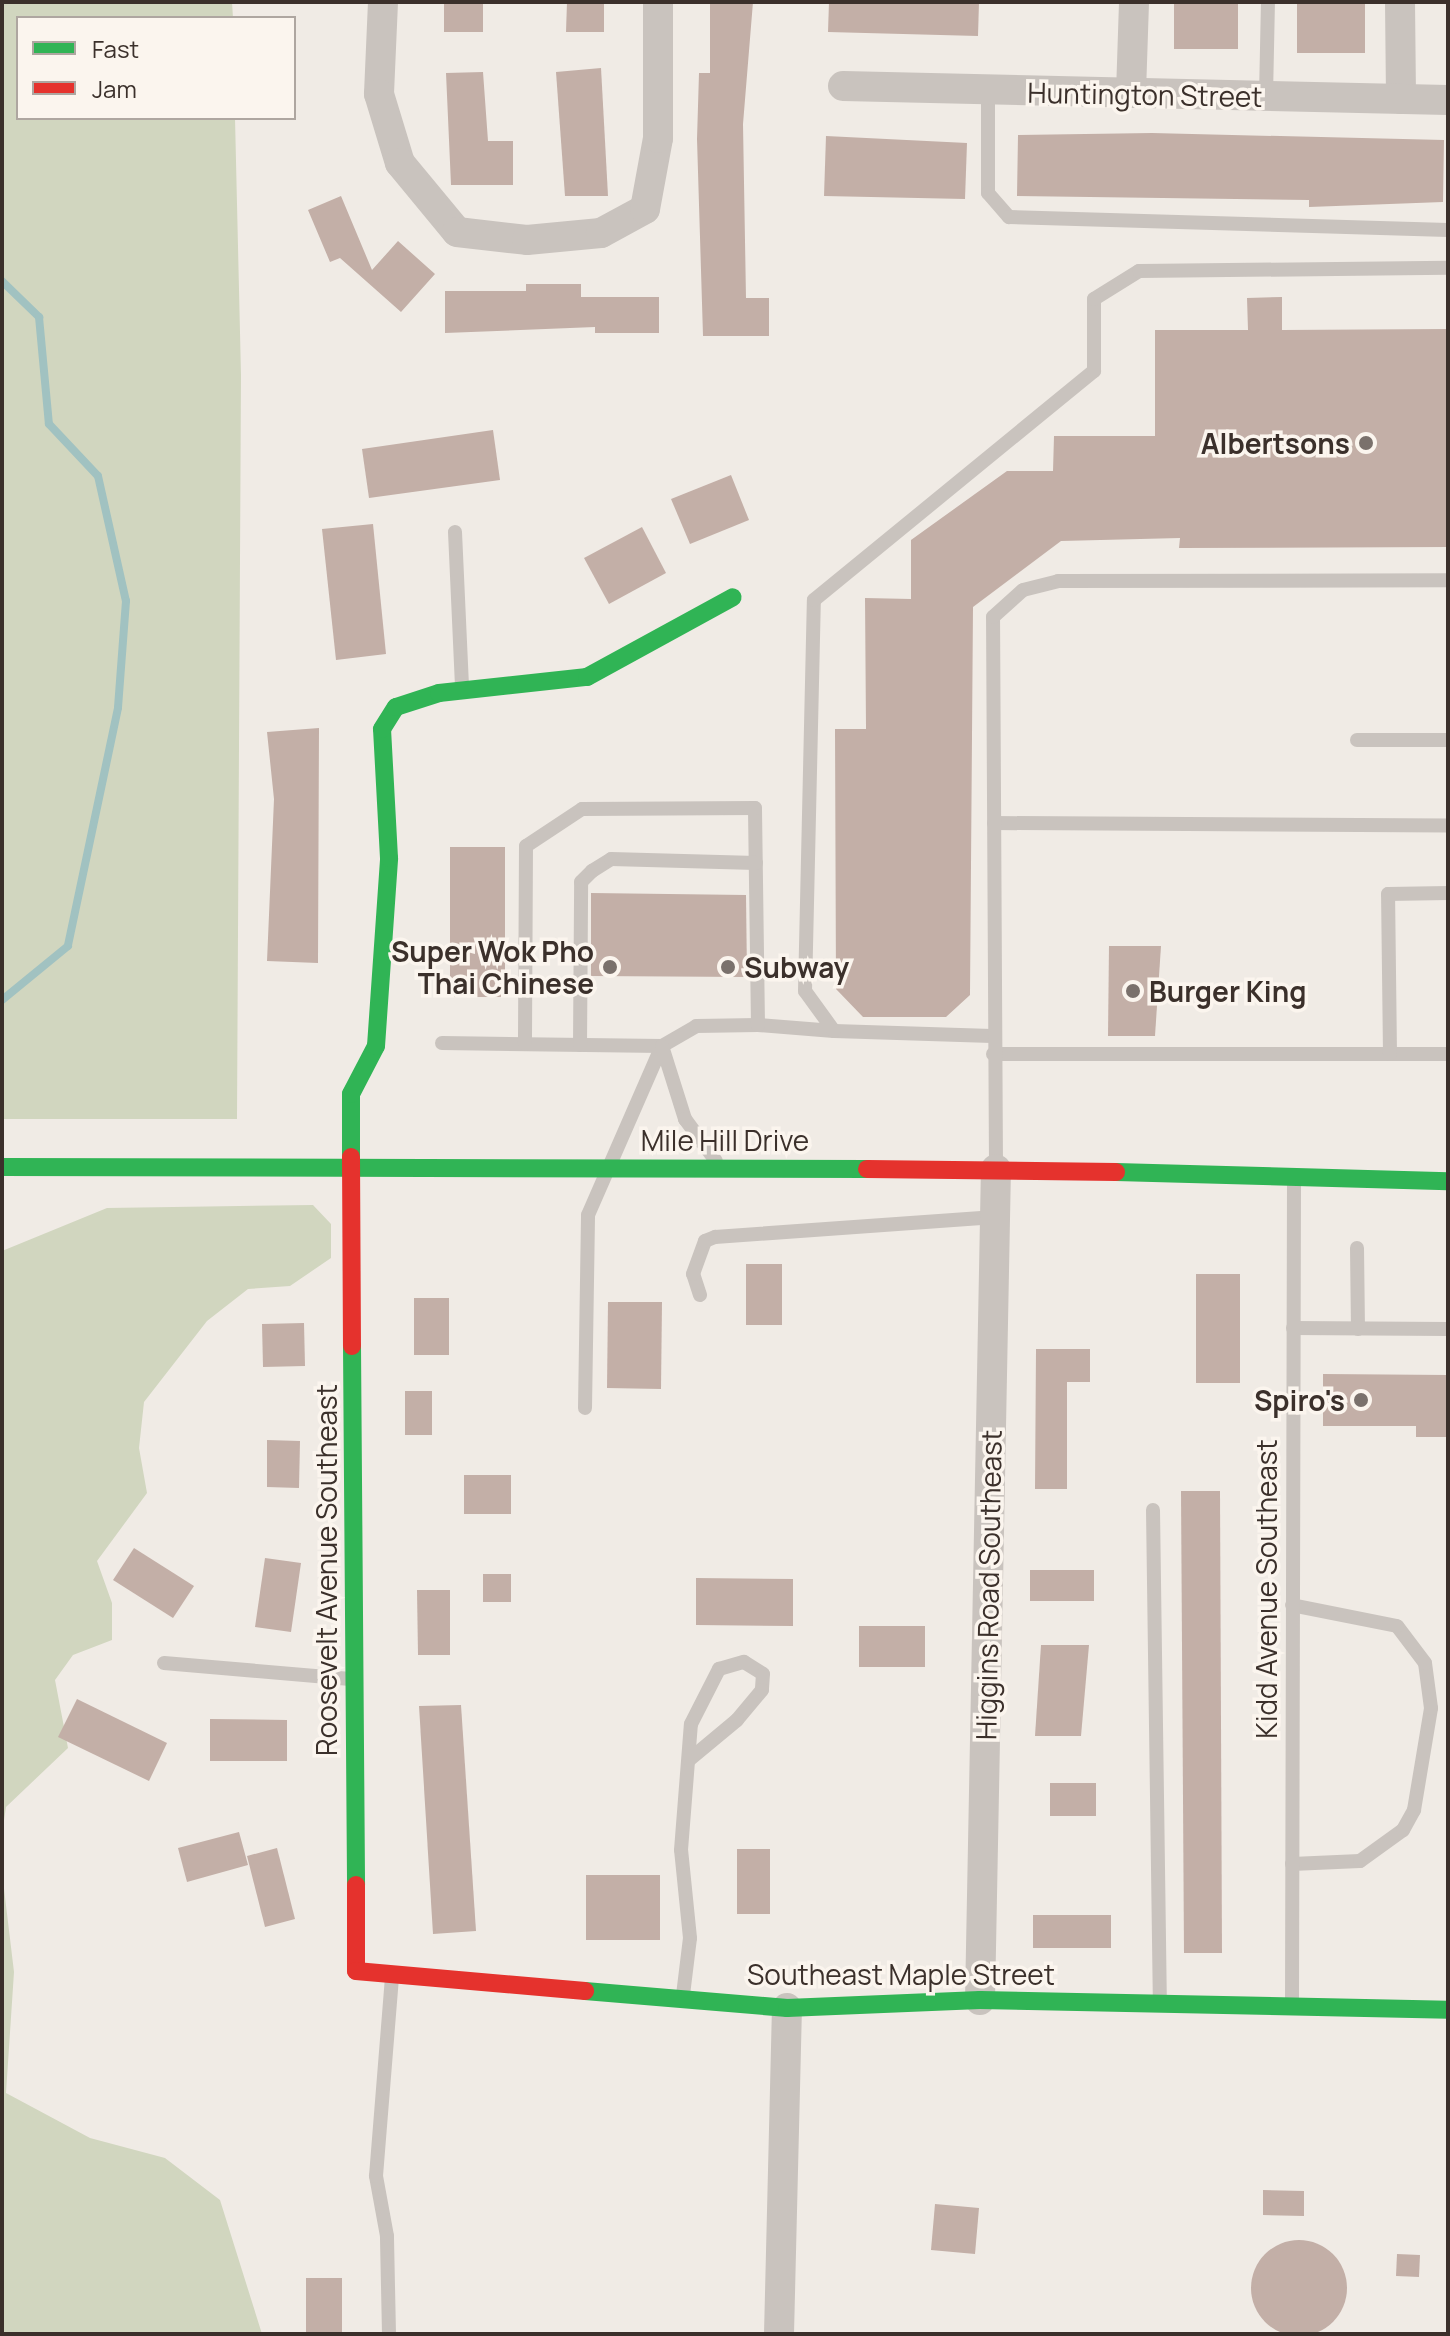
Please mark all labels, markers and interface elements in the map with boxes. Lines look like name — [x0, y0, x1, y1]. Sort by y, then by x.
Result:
legend — [16, 16, 296, 120]
text: Fast — [92, 32, 139, 65]
text: Jam — [92, 72, 137, 105]
street label: Huntington Street — [1027, 75, 1263, 113]
place label: Albertsons — [1201, 426, 1350, 460]
marker: Albertsons — [1357, 434, 1375, 452]
place label: Super Wok Pho Thai Chinese — [391, 934, 594, 1000]
place label: Subway — [744, 950, 849, 984]
marker: Super Wok Pho Thai Chinese — [601, 958, 619, 976]
marker: Subway — [719, 958, 737, 976]
place label: Burger King — [1149, 974, 1306, 1008]
marker: Burger King — [1124, 982, 1142, 1000]
street label: Mile Hill Drive — [641, 1123, 809, 1157]
place label: Spiro's — [1254, 1383, 1345, 1417]
street label: Roosevelt Avenue Southeast — [309, 1384, 343, 1756]
marker: Spiro's — [1352, 1391, 1370, 1409]
street label: Higgins Road Southeast — [968, 1430, 1008, 1740]
street label: Kidd Avenue Southeast — [1249, 1439, 1283, 1739]
street label: Southeast Maple Street — [747, 1957, 1055, 1991]

